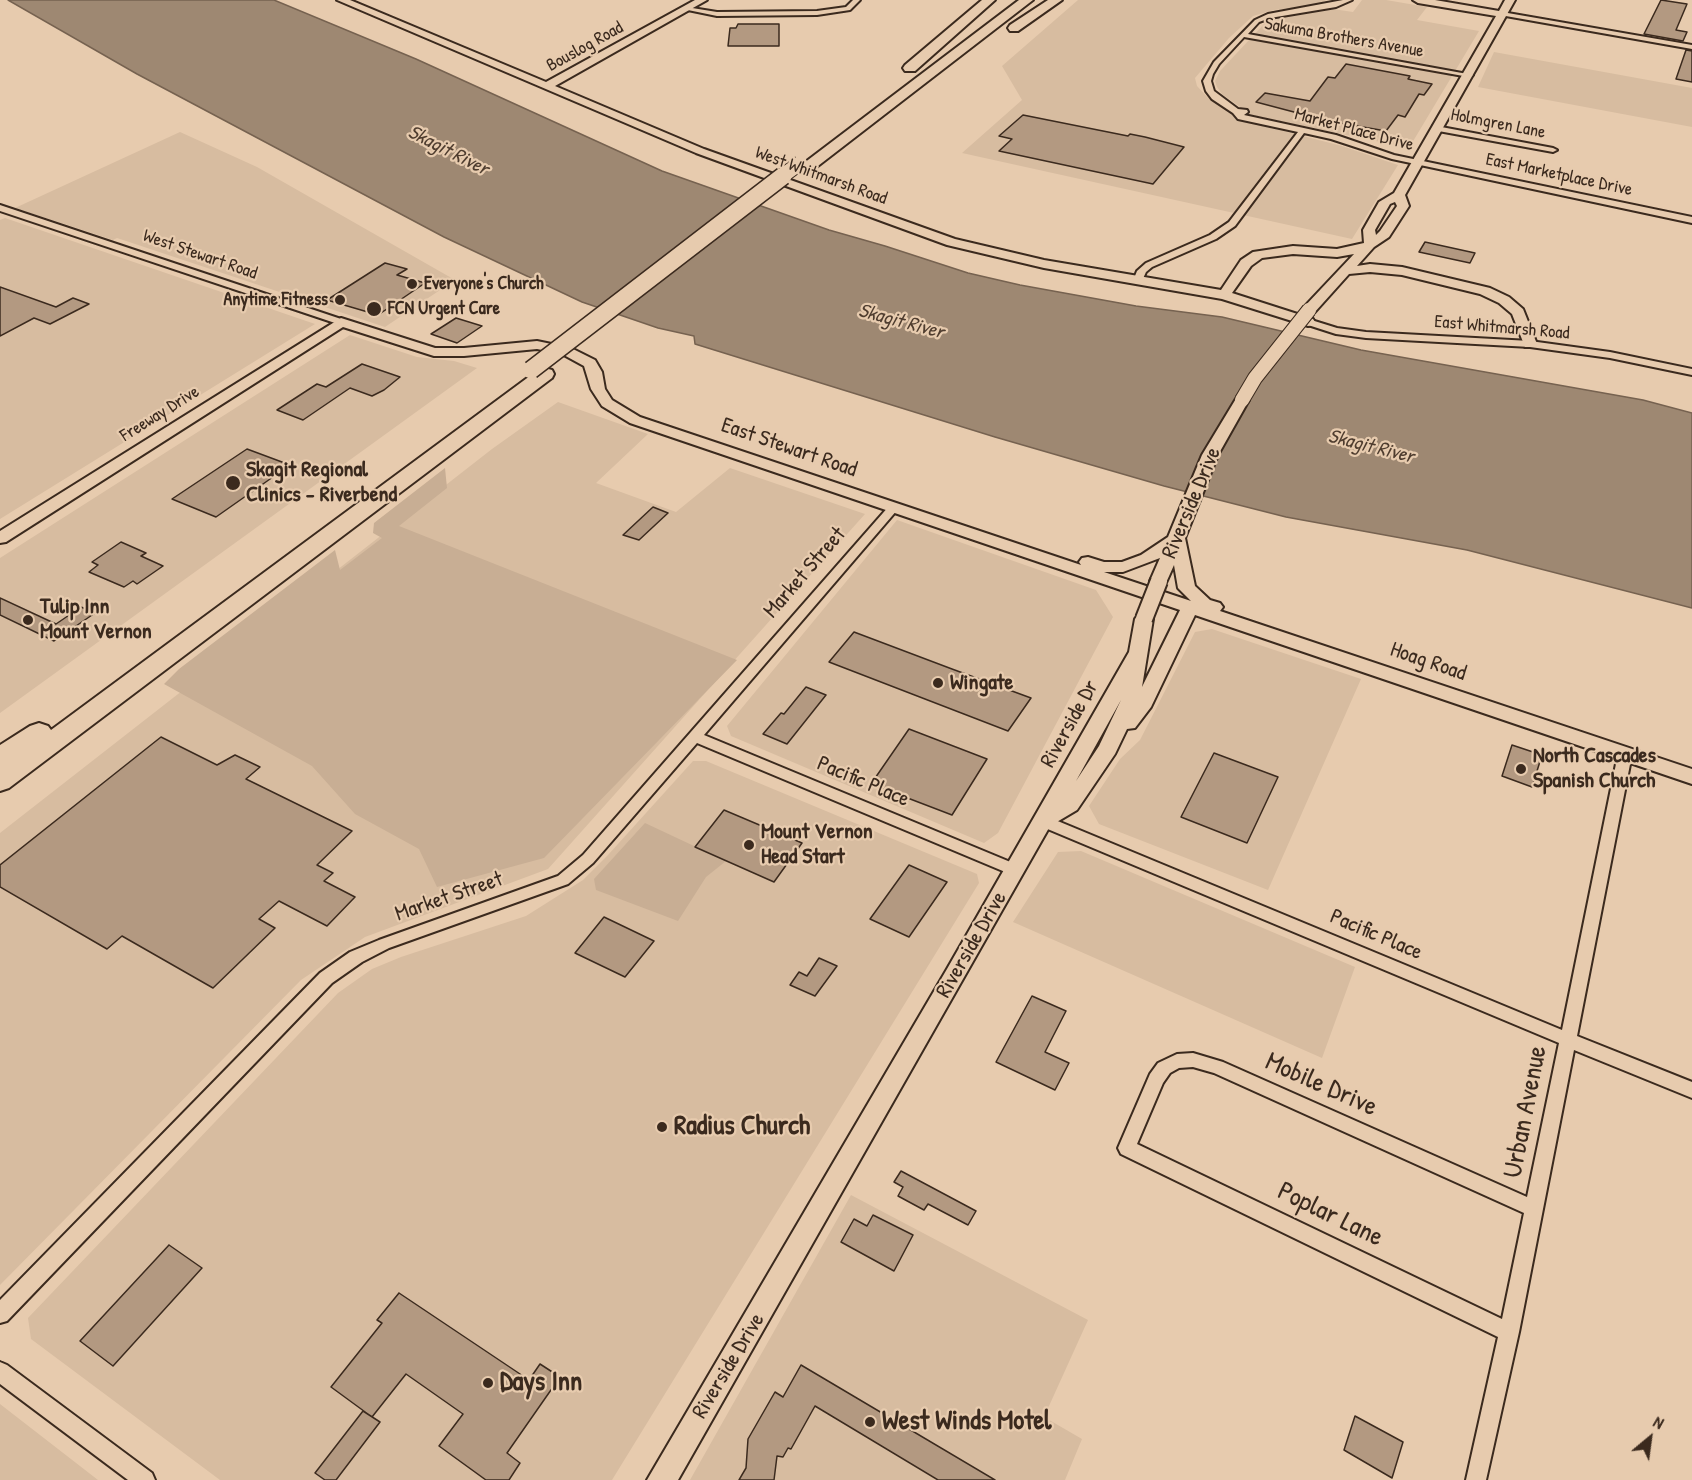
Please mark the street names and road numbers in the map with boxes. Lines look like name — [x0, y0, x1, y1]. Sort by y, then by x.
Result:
street label: Sakuma Brothers Avenue — [1263, 13, 1425, 63]
street label: Bouslog Road — [543, 17, 627, 77]
street label: Market Place Drive — [1292, 104, 1416, 156]
street label: Holmgren Lane — [1449, 104, 1547, 144]
street label: West Whitmarsh Road — [752, 142, 890, 210]
street label: East Marketplace Drive — [1484, 149, 1634, 201]
street label: West Stewart Road — [140, 225, 260, 285]
street label: East Whitmarsh Road — [1434, 311, 1570, 345]
street label: Freeway Drive — [117, 381, 203, 447]
street label: East Stewart Road — [718, 412, 860, 484]
street label: Riverside Drive — [1157, 443, 1227, 563]
street label: Market Street — [758, 522, 852, 624]
street label: Hoag Road — [1386, 637, 1470, 687]
street label: Riverside Dr — [1035, 676, 1105, 772]
street label: Pacific Place — [813, 751, 913, 813]
street label: Market Street — [392, 866, 506, 928]
street label: Riverside Drive — [931, 887, 1013, 1003]
street label: Pacific Place — [1326, 904, 1426, 966]
street label: Urban Avenue — [1497, 1043, 1555, 1181]
street label: Mobile Drive — [1260, 1046, 1382, 1124]
street label: Poplar Lane — [1272, 1176, 1388, 1254]
street label: Riverside Drive — [687, 1309, 771, 1423]

